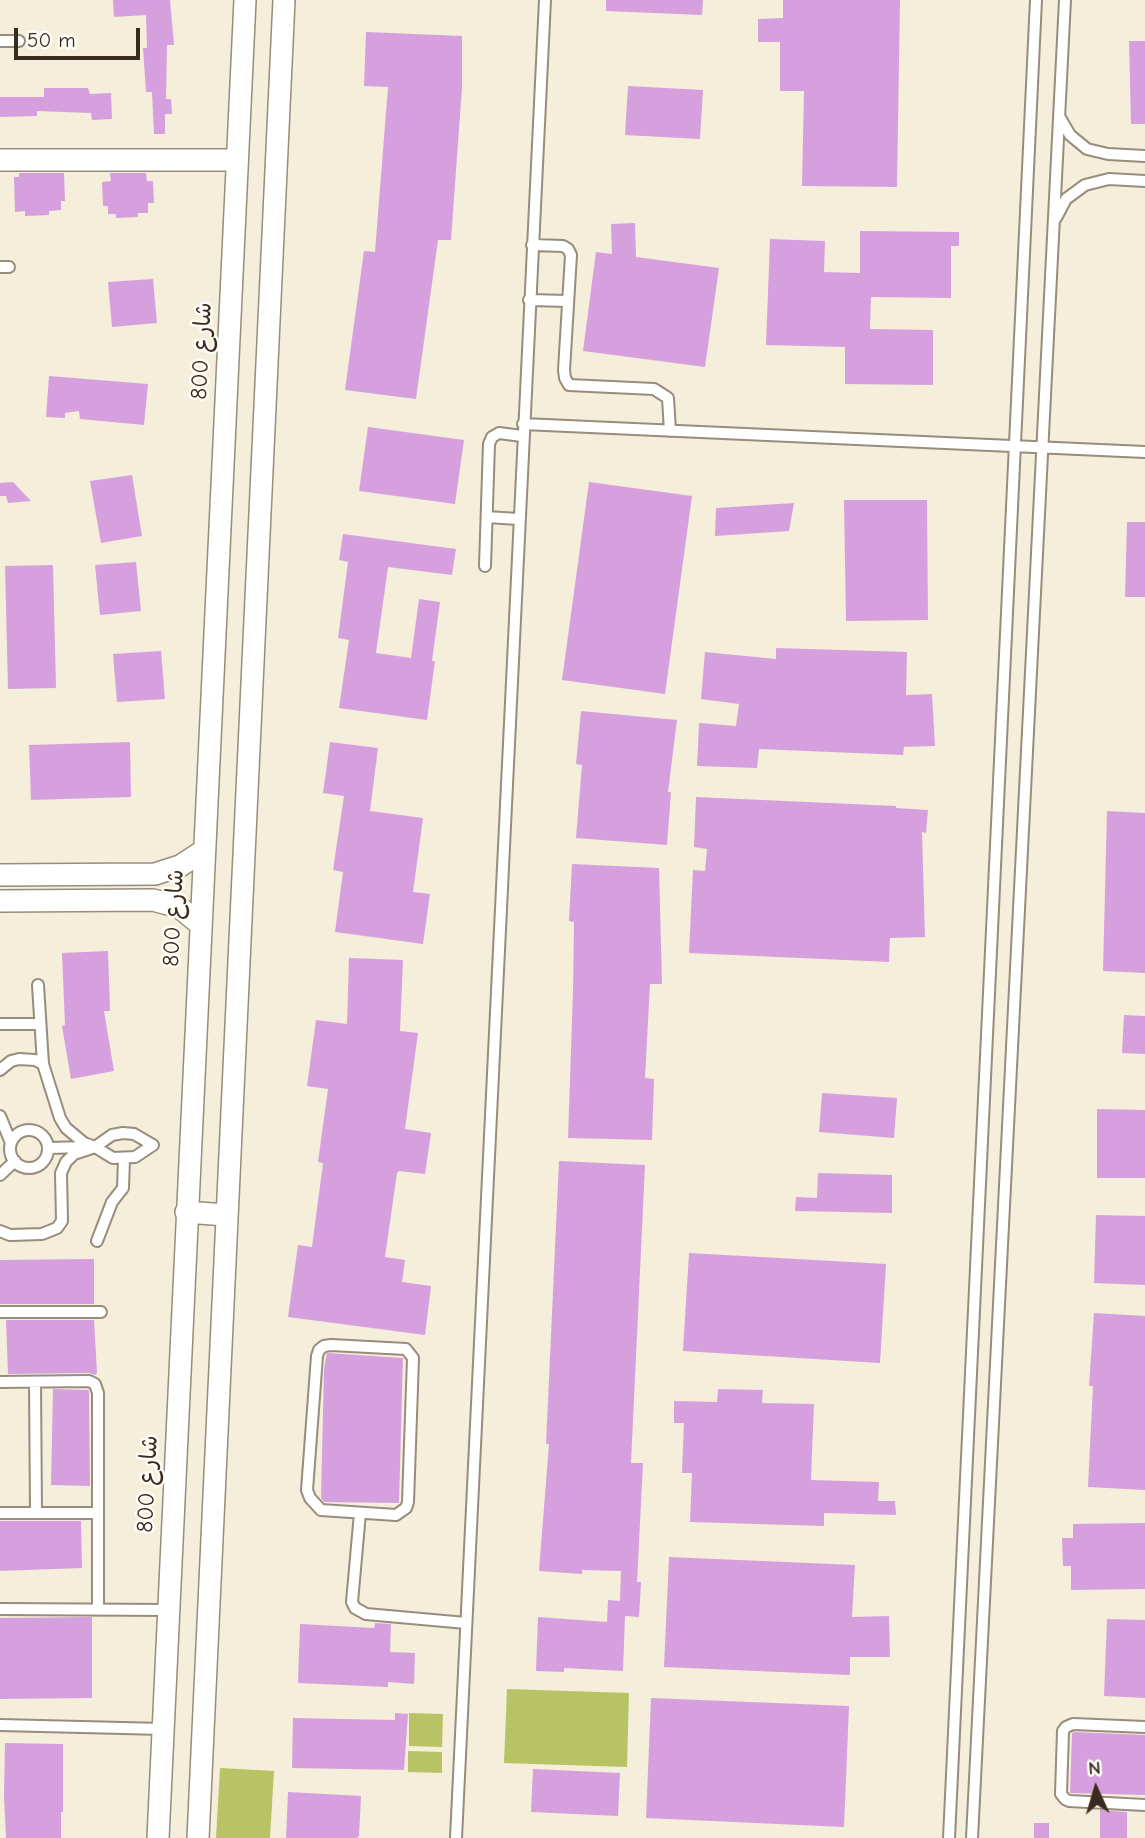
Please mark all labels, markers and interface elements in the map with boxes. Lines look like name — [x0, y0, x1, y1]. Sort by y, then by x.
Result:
scale bar — [18, 14, 144, 58]
text: 50 m — [27, 28, 76, 52]
street label: شارع 800 — [186, 302, 218, 400]
street label: شارع 800 — [158, 869, 190, 967]
street label: شارع 800 — [132, 1435, 164, 1533]
north arrow — [1061, 1754, 1131, 1824]
text: N — [1088, 1757, 1101, 1779]

